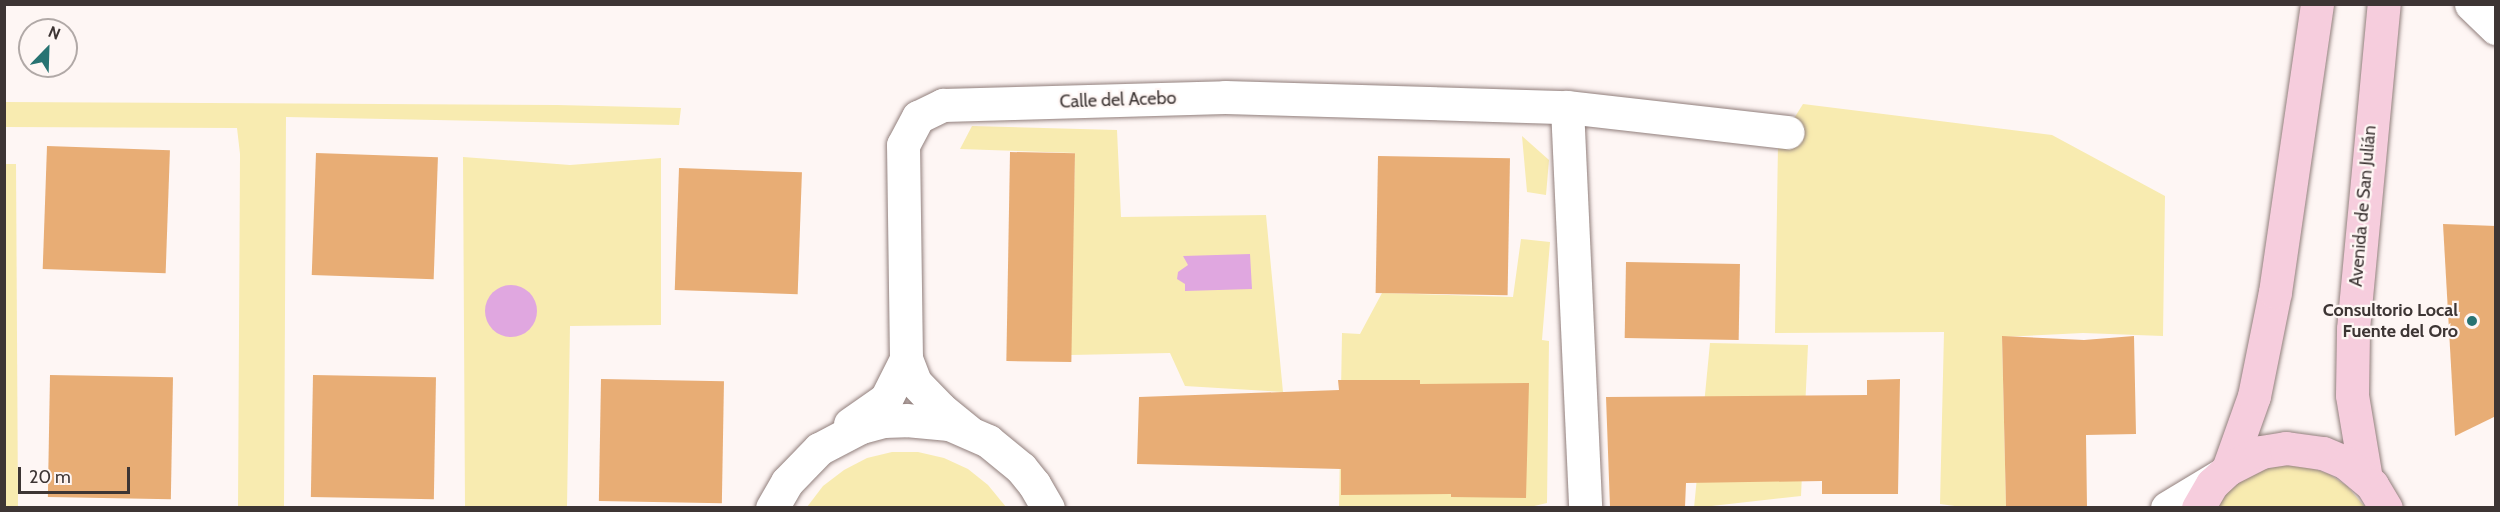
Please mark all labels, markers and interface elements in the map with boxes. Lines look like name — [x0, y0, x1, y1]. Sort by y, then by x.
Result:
north arrow — [18, 18, 78, 78]
text: N — [46, 22, 63, 44]
street label: Calle del Acebo — [1059, 87, 1177, 113]
street label: Avenida de San Julián — [2345, 124, 2381, 288]
place label: Consultorio Local Fuente del Oro — [2323, 300, 2458, 342]
marker: Consultorio Local Fuente del Oro — [2463, 312, 2481, 330]
scale bar — [21, 455, 134, 493]
text: 20 m — [29, 466, 71, 488]

